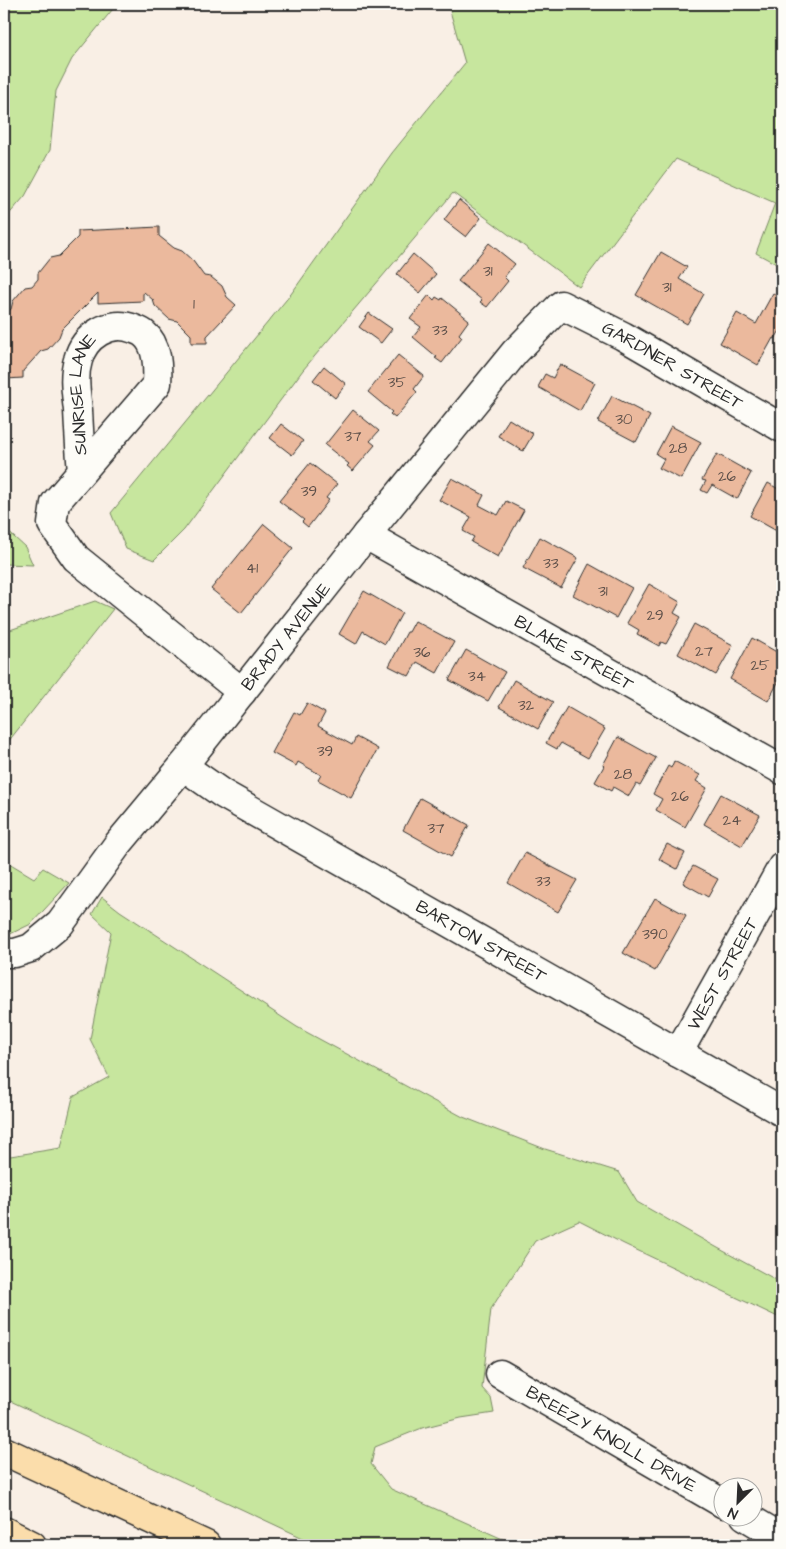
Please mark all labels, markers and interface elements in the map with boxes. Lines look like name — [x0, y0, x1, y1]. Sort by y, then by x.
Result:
house number: 31 — [483, 261, 493, 282]
house number: 31 — [662, 277, 672, 298]
house number: 1 — [193, 294, 195, 315]
street label: GARDNER STREET — [598, 315, 748, 416]
house number: 33 — [432, 320, 448, 341]
street label: SUNRISE LANE — [63, 327, 102, 456]
house number: 35 — [388, 372, 406, 393]
house number: 30 — [615, 409, 633, 430]
house number: 37 — [345, 426, 361, 447]
house number: 28 — [669, 438, 687, 459]
house number: 26 — [718, 466, 737, 487]
house number: 39 — [301, 481, 317, 502]
house number: 33 — [543, 553, 559, 574]
house number: 41 — [246, 558, 258, 579]
street label: BRADY AVENUE — [235, 577, 336, 696]
house number: 31 — [598, 581, 608, 602]
house number: 29 — [646, 605, 664, 626]
street label: BLAKE STREET — [510, 609, 639, 697]
house number: 27 — [695, 641, 713, 662]
house number: 36 — [413, 642, 431, 663]
house number: 25 — [750, 655, 770, 676]
house number: 34 — [468, 666, 486, 687]
house number: 32 — [518, 695, 535, 716]
house number: 39 — [317, 741, 333, 762]
house number: 28 — [614, 764, 632, 785]
house number: 26 — [671, 786, 690, 807]
house number: 24 — [723, 810, 741, 831]
house number: 37 — [428, 818, 444, 839]
house number: 33 — [535, 871, 551, 892]
street label: BARTON STREET — [411, 894, 552, 989]
street label: WEST STREET — [681, 912, 764, 1035]
house number: 390 — [642, 924, 668, 945]
street label: BREEZY KNOLL DRIVE — [522, 1379, 702, 1498]
north arrow — [714, 1476, 764, 1526]
text: N — [725, 1502, 741, 1524]

